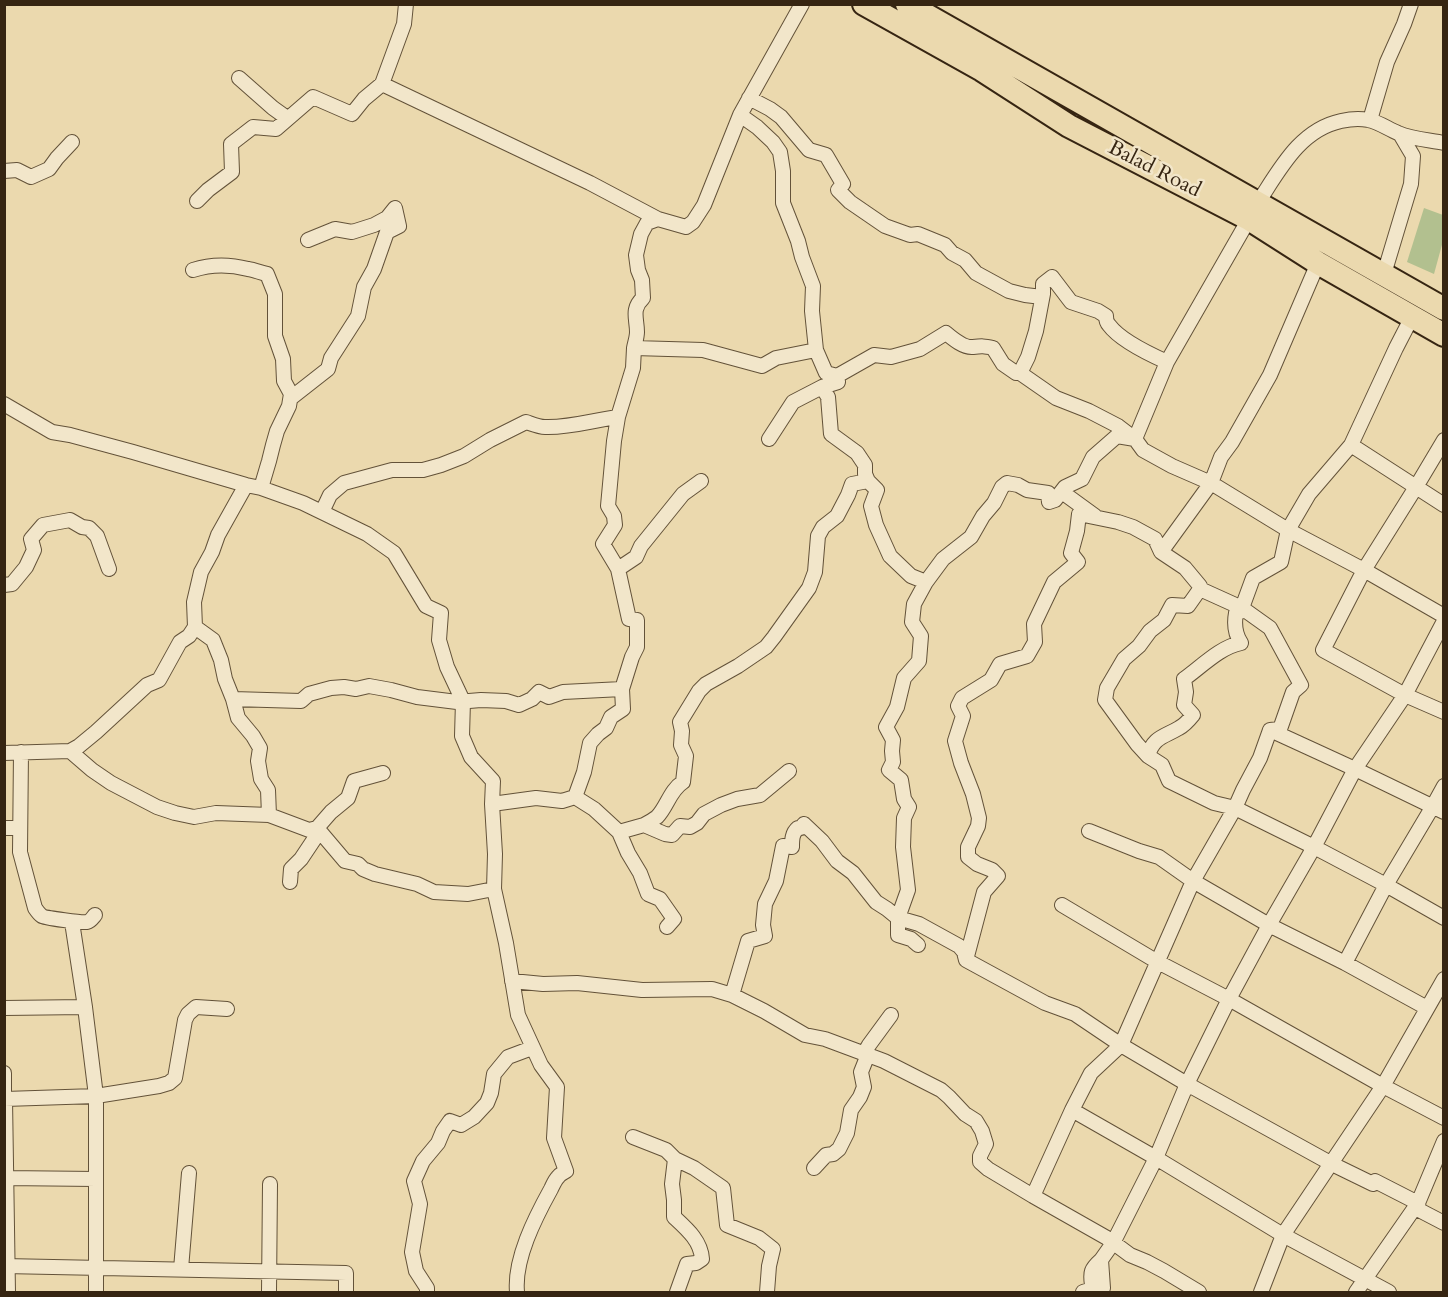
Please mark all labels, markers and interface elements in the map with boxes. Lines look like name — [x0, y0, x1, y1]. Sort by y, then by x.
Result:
street label: Balad Road — [1103, 136, 1205, 204]

